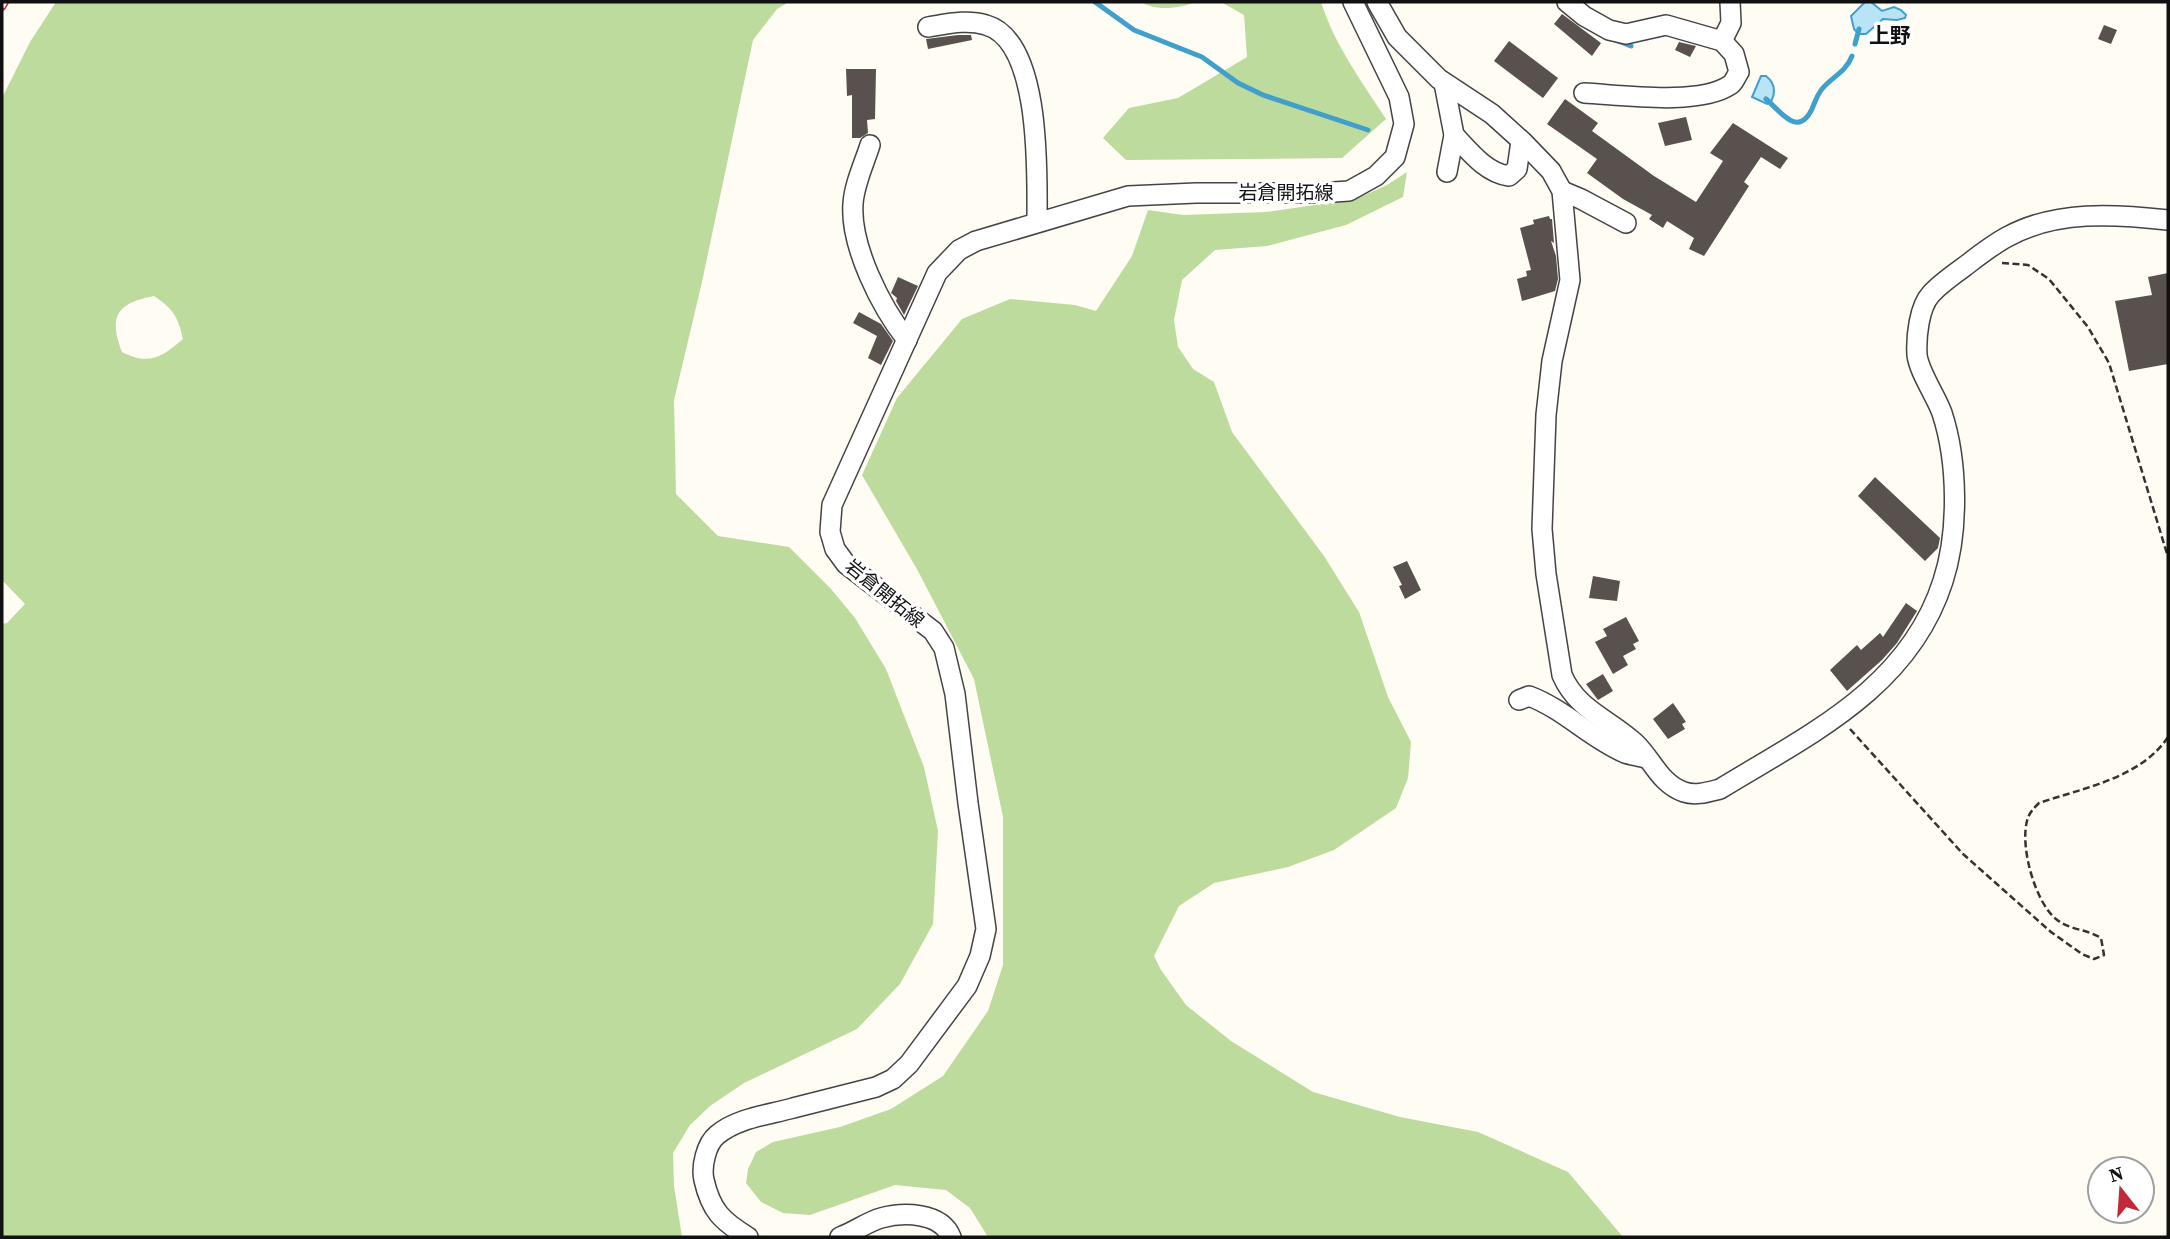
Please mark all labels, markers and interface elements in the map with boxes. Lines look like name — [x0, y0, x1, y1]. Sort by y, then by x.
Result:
district label: 上野 — [1869, 21, 1911, 50]
street label: 岩倉開拓線 — [1238, 179, 1334, 205]
street label: 岩倉開拓線 — [840, 553, 930, 633]
north arrow — [2086, 1155, 2156, 1225]
text: N — [2106, 1159, 2127, 1188]

